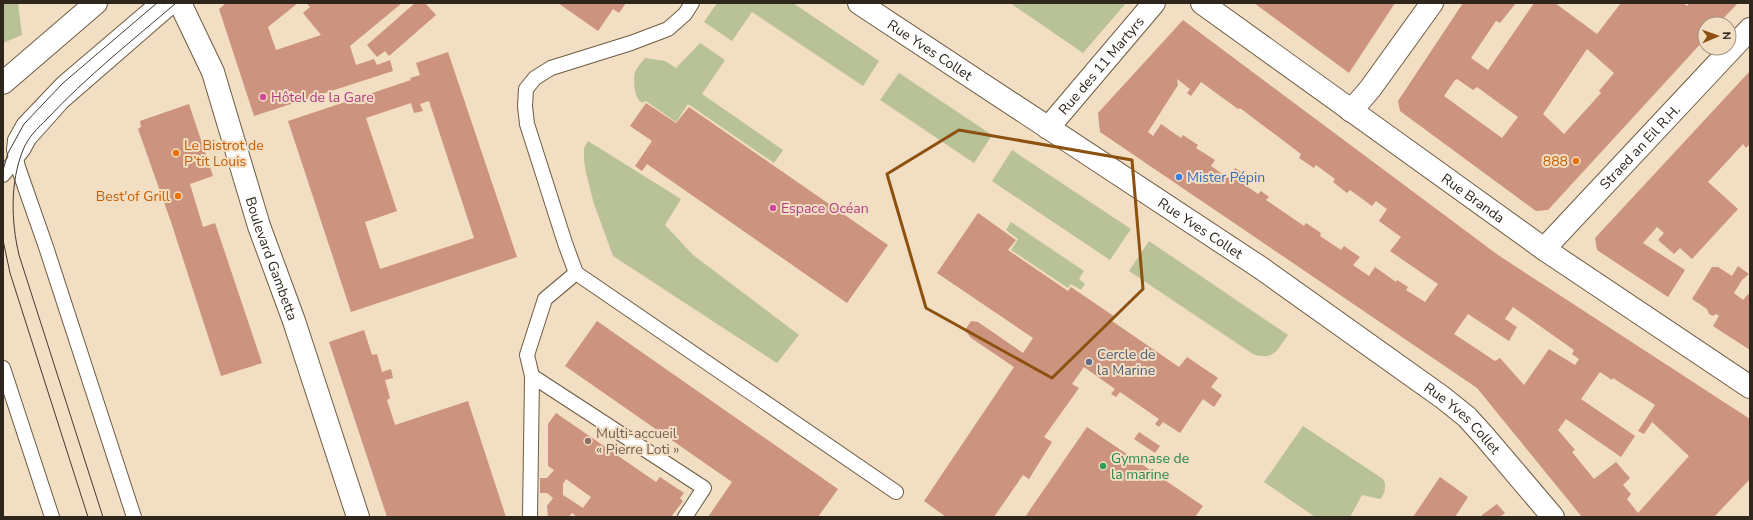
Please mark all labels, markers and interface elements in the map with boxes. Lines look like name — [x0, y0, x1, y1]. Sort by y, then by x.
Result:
street label: Rue des 11 Martyrs — [1054, 12, 1149, 119]
street label: Rue Yves Collet — [884, 15, 976, 85]
north arrow — [1697, 16, 1737, 56]
text: N — [1719, 31, 1734, 40]
place label: Hôtel de la Gare — [271, 88, 374, 107]
marker: Hôtel de la Gare — [258, 92, 268, 102]
street label: Straed an Eil R.H. — [1596, 101, 1685, 194]
place label: Le Bistrot de P’tit Louis — [184, 136, 264, 171]
marker: Le Bistrot de P’tit Louis — [171, 148, 181, 158]
place label: 888 — [1543, 152, 1568, 171]
marker: 888 — [1571, 156, 1581, 166]
place label: Mister Pépin — [1187, 168, 1265, 187]
street label: Rue Branda — [1437, 169, 1508, 228]
marker: Mister Pépin — [1174, 172, 1184, 182]
place label: Best'of Grill — [96, 187, 171, 206]
marker: Best'of Grill — [173, 191, 183, 201]
street label: Boulevard Gambetta — [241, 194, 302, 323]
street label: Rue Yves Collet — [1154, 194, 1246, 263]
place label: Espace Océan — [781, 199, 869, 218]
marker: Espace Océan — [768, 203, 778, 213]
place label: Cercle de la Marine — [1097, 345, 1156, 380]
marker: Cercle de la Marine — [1084, 357, 1094, 367]
street label: Rue Yves Collet — [1420, 378, 1504, 458]
place label: Multi-accueil « Pierre Loti » — [596, 424, 679, 459]
marker: Multi-accueil « Pierre Loti » — [583, 436, 593, 446]
place label: Gymnase de la marine — [1111, 449, 1189, 484]
marker: Gymnase de la marine — [1098, 461, 1108, 471]

